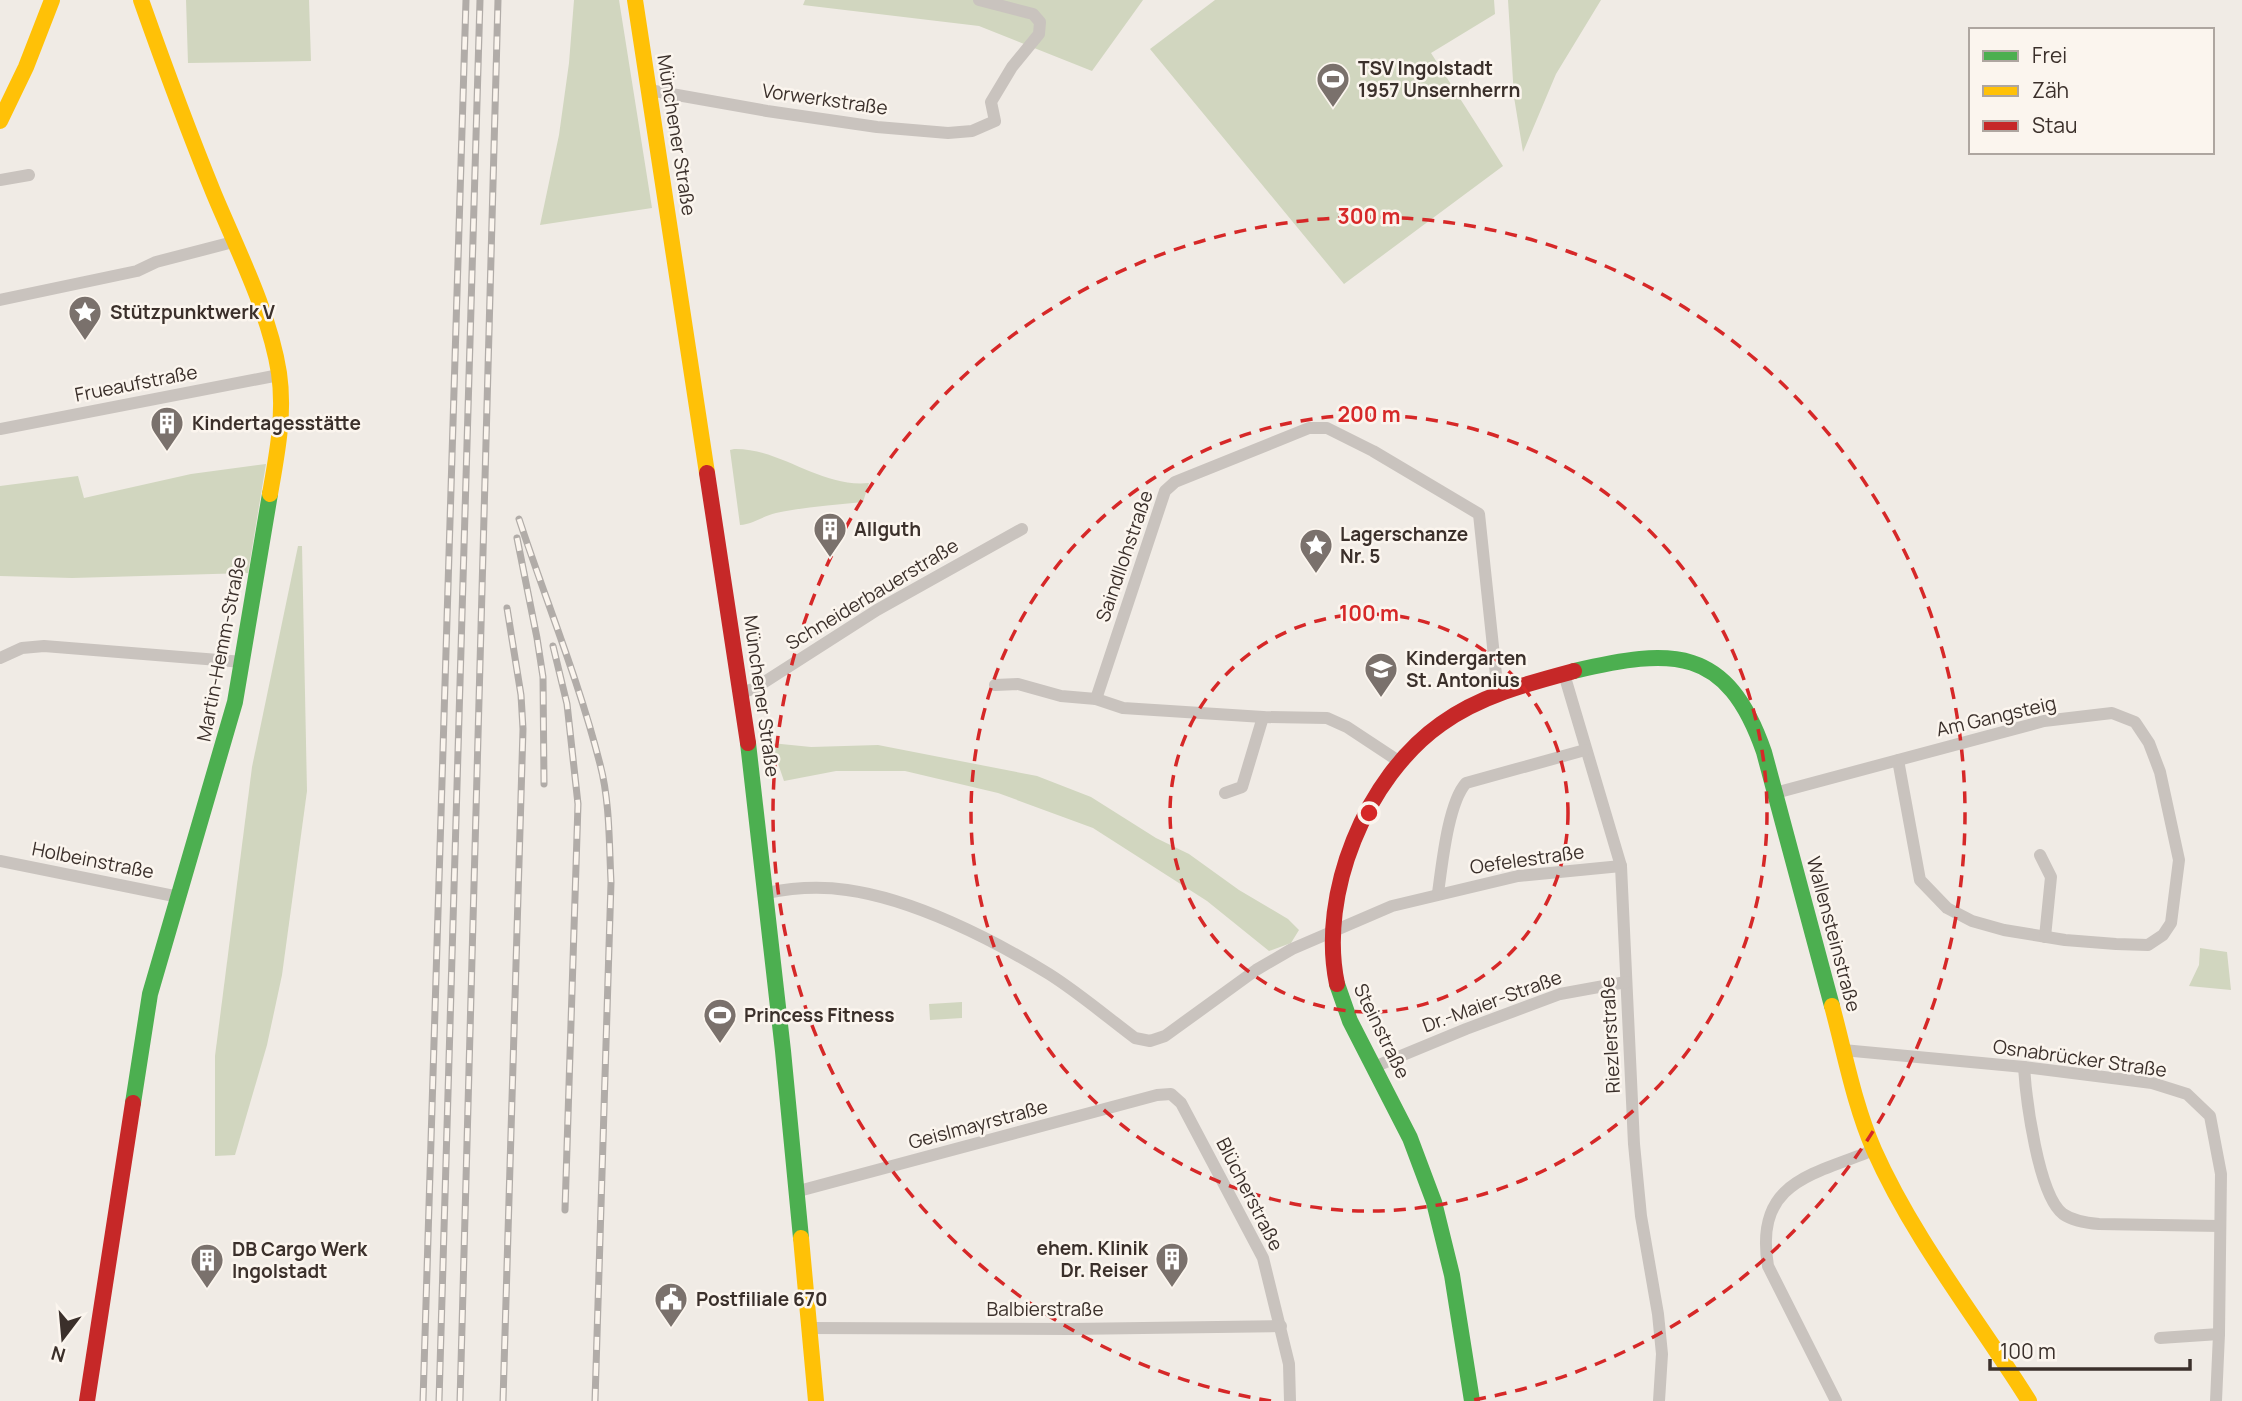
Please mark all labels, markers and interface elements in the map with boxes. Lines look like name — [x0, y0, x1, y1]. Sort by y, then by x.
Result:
legend — [1969, 28, 2214, 154]
text: Frei — [2032, 41, 2067, 69]
street label: Münchener Straße — [651, 53, 703, 217]
place label: TSV Ingolstadt 1957 Unsernherrn — [1358, 55, 1520, 103]
sports icon: TSV Ingolstadt 1957 Unsernherrn — [1314, 60, 1352, 109]
text: Zäh — [2032, 76, 2069, 104]
street label: Vorwerkstraße — [760, 77, 890, 121]
text: Stau — [2032, 111, 2078, 139]
text: 300 m — [1338, 202, 1400, 230]
place icon: Stützpunktwerk V — [66, 293, 104, 342]
place label: Stützpunktwerk V — [110, 299, 276, 325]
street label: Frueaufstraße — [73, 358, 199, 408]
text: 200 m — [1337, 400, 1401, 428]
building icon: Kindertagesstätte — [148, 404, 186, 453]
place label: Kindertagesstätte — [192, 410, 361, 436]
street label: Saindllohstraße — [1089, 487, 1159, 625]
building icon: Allguth — [811, 510, 849, 559]
place label: Allguth — [854, 516, 921, 542]
place label: Lagerschanze Nr. 5 — [1340, 521, 1468, 569]
place icon: Lagerschanze Nr. 5 — [1297, 526, 1335, 575]
street label: Schneiderbauerstraße — [781, 532, 963, 656]
street label: Martin-Hemm-Straße — [190, 554, 252, 744]
text: 100 m — [1339, 599, 1399, 627]
street label: Münchener Straße — [738, 614, 786, 778]
place label: Kindergarten St. Antonius — [1406, 645, 1527, 693]
school or university icon: Kindergarten St. Antonius — [1362, 650, 1400, 699]
street label: Am Gangsteig — [1933, 690, 2059, 742]
centre of rings — [1357, 801, 1381, 825]
street label: Holbeinstraße — [30, 835, 156, 885]
street label: Oefelestraße — [1468, 838, 1586, 880]
street label: Wallensteinstraße — [1801, 854, 1867, 1014]
street label: Dr.-Maier-Straße — [1419, 964, 1565, 1038]
street label: Riezlerstraße — [1594, 976, 1626, 1094]
street label: Steinstraße — [1348, 979, 1416, 1083]
sports icon: Princess Fitness — [701, 996, 739, 1045]
place label: Princess Fitness — [744, 1002, 894, 1028]
street label: Osnabrücker Straße — [1991, 1033, 2169, 1083]
street label: Geislmayrstraße — [906, 1093, 1050, 1155]
street label: Blücherstraße — [1210, 1133, 1290, 1255]
place label: ehem. Klinik Dr. Reiser — [1036, 1235, 1149, 1283]
place label: DB Cargo Werk Ingolstadt — [232, 1236, 368, 1284]
building icon: ehem. Klinik Dr. Reiser — [1153, 1240, 1191, 1289]
building icon: DB Cargo Werk Ingolstadt — [188, 1241, 226, 1290]
public building icon: Postfiliale 670 — [652, 1280, 690, 1329]
place label: Postfiliale 670 — [696, 1286, 827, 1312]
street label: Balbierstraße — [987, 1296, 1103, 1322]
north arrow — [28, 1303, 98, 1373]
scale bar — [1990, 1328, 2190, 1372]
text: 100 m — [2000, 1337, 2056, 1365]
text: N — [48, 1340, 68, 1369]

